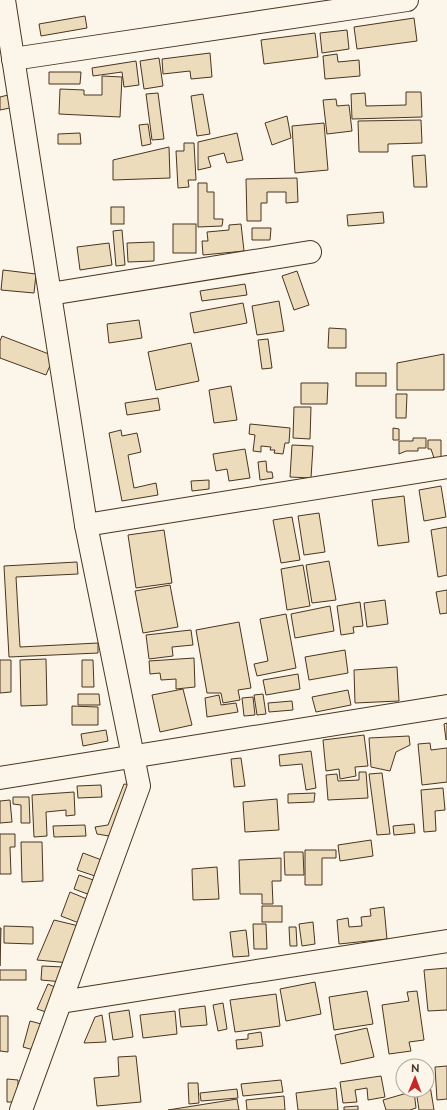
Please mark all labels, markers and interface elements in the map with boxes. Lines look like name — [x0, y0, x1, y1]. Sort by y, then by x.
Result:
north arrow — [395, 1058, 435, 1098]
text: N — [411, 1062, 419, 1075]

